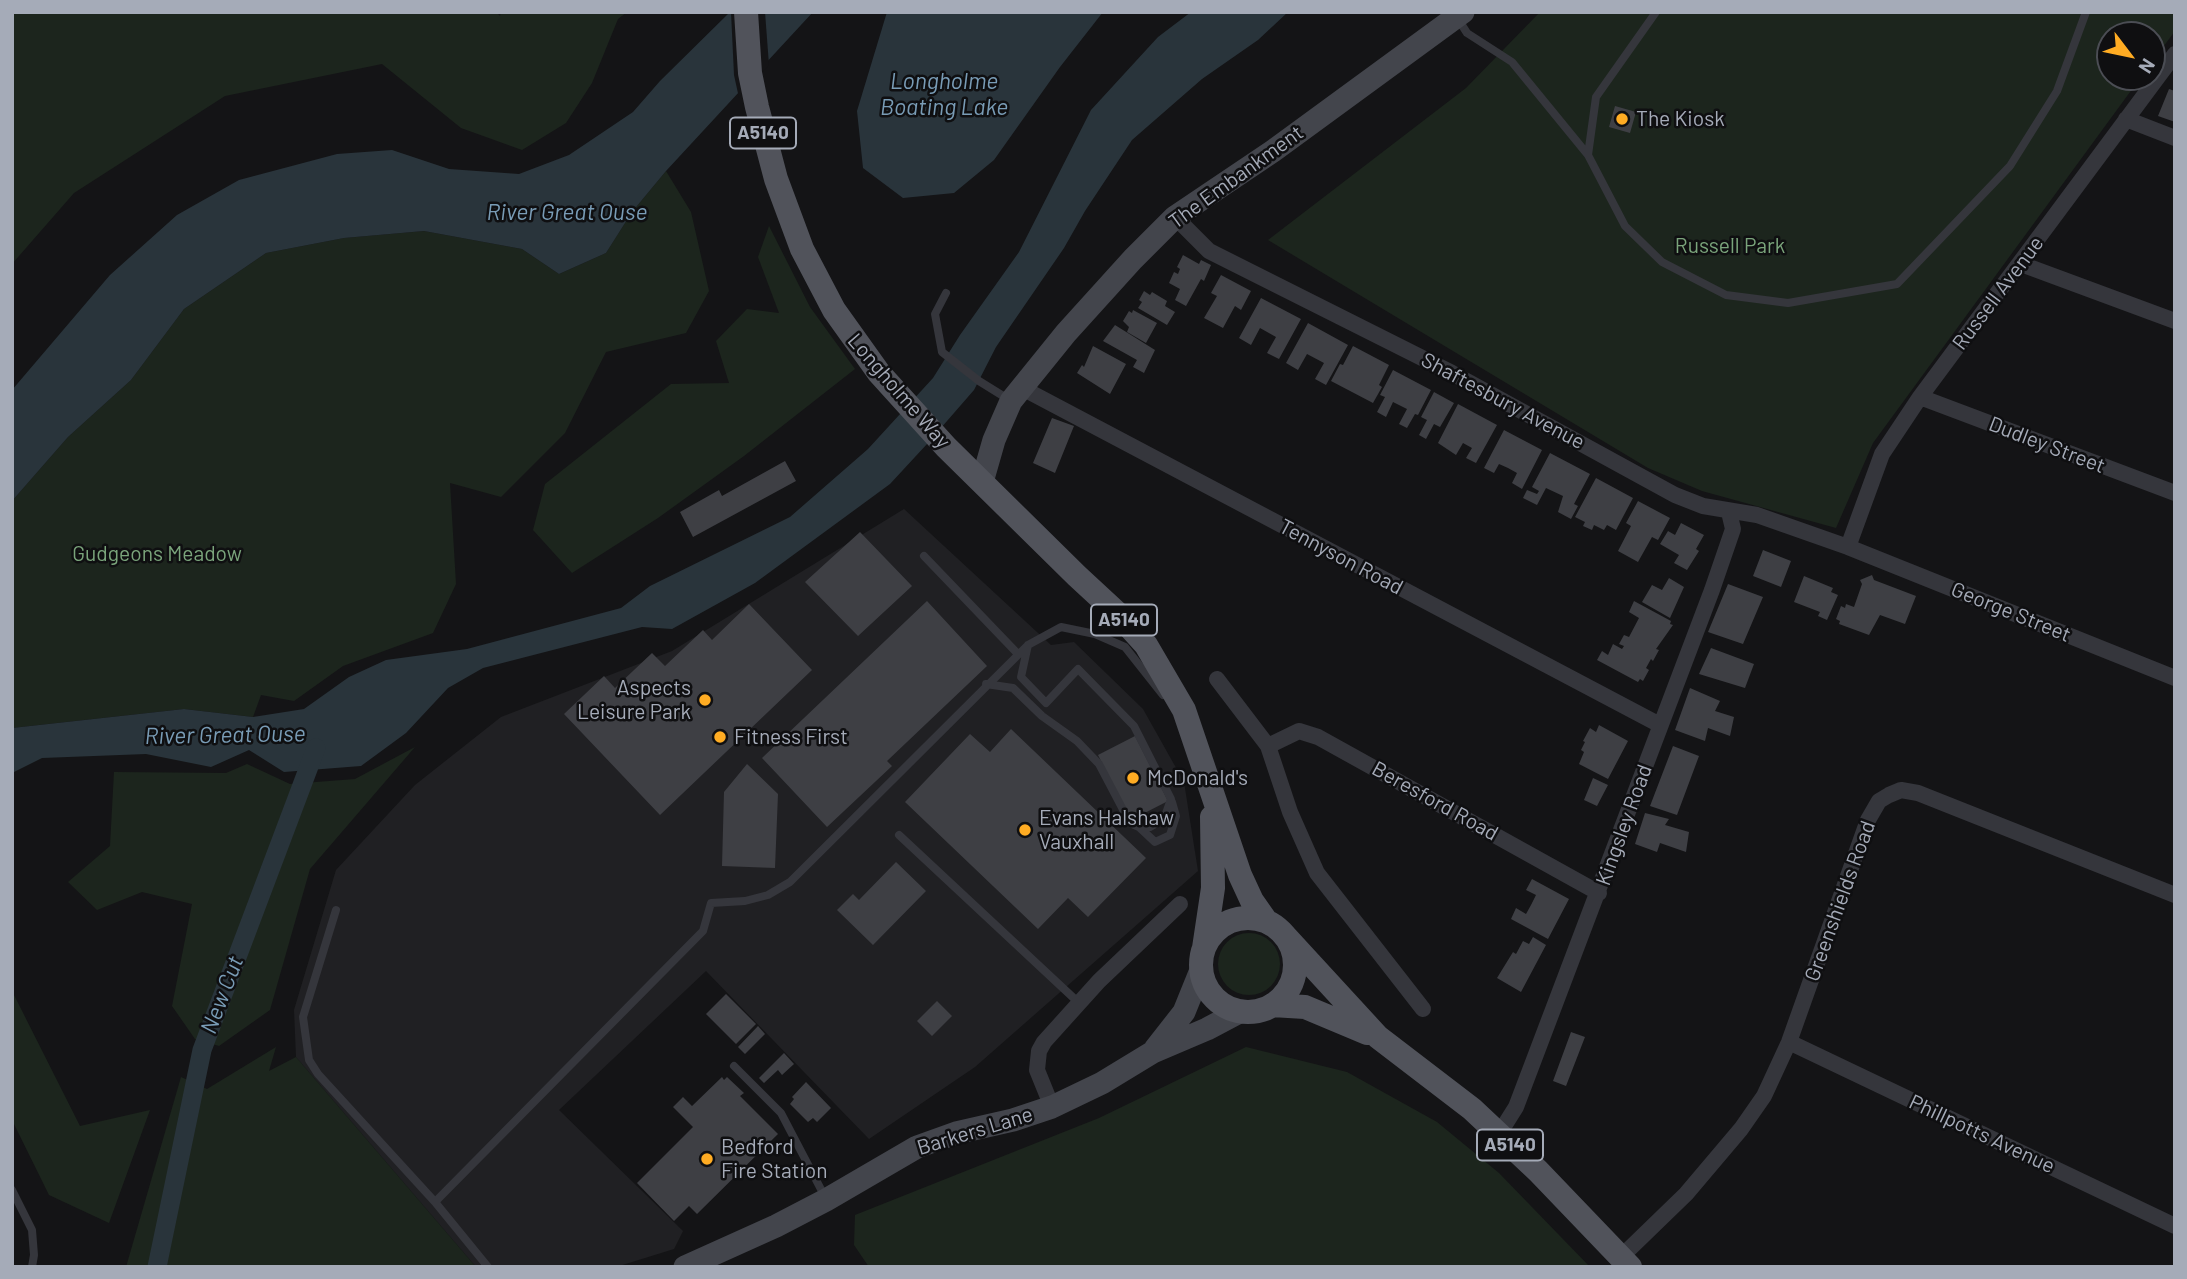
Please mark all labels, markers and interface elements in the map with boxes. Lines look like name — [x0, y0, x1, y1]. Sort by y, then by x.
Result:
north arrow — [2096, 21, 2166, 91]
text: N — [2134, 55, 2161, 78]
water label: Longholme Boating Lake — [880, 67, 1008, 121]
place label: The Kiosk — [1636, 106, 1725, 132]
marker: The Kiosk — [1614, 111, 1630, 127]
road number: A5140 — [730, 118, 796, 148]
street label: The Embankment — [1164, 120, 1308, 234]
water label: River Great Ouse — [487, 198, 647, 226]
street label: Russell Avenue — [1947, 231, 2049, 355]
park label: Russell Park — [1675, 233, 1785, 259]
street label: Longholme Way — [842, 329, 956, 453]
street label: Shaftesbury Avenue — [1417, 347, 1589, 455]
street label: Dudley Street — [1985, 411, 2109, 479]
street label: Tennyson Road — [1275, 514, 1407, 600]
park label: Gudgeons Meadow — [72, 541, 242, 567]
street label: George Street — [1947, 577, 2075, 647]
road number: A5140 — [1091, 604, 1157, 636]
place label: Aspects Leisure Park — [577, 675, 691, 725]
marker: Aspects Leisure Park — [697, 692, 713, 708]
water label: River Great Ouse — [144, 720, 306, 750]
place label: Fitness First — [734, 724, 848, 750]
marker: Fitness First — [712, 729, 728, 745]
street label: Beresford Road — [1367, 756, 1503, 846]
street label: Kingsley Road — [1590, 761, 1658, 889]
place label: McDonald's — [1147, 765, 1248, 791]
marker: McDonald's — [1125, 770, 1141, 786]
place label: Evans Halshaw Vauxhall — [1039, 805, 1174, 855]
street label: Greenshields Road — [1799, 817, 1881, 985]
marker: Evans Halshaw Vauxhall — [1017, 822, 1033, 838]
water label: New Cut — [195, 952, 249, 1038]
street label: Phillpotts Avenue — [1905, 1089, 2059, 1179]
street label: Barkers Lane — [914, 1101, 1036, 1161]
road number: A5140 — [1477, 1130, 1543, 1161]
place label: Bedford Fire Station — [721, 1134, 828, 1184]
marker: Bedford Fire Station — [699, 1151, 715, 1167]

